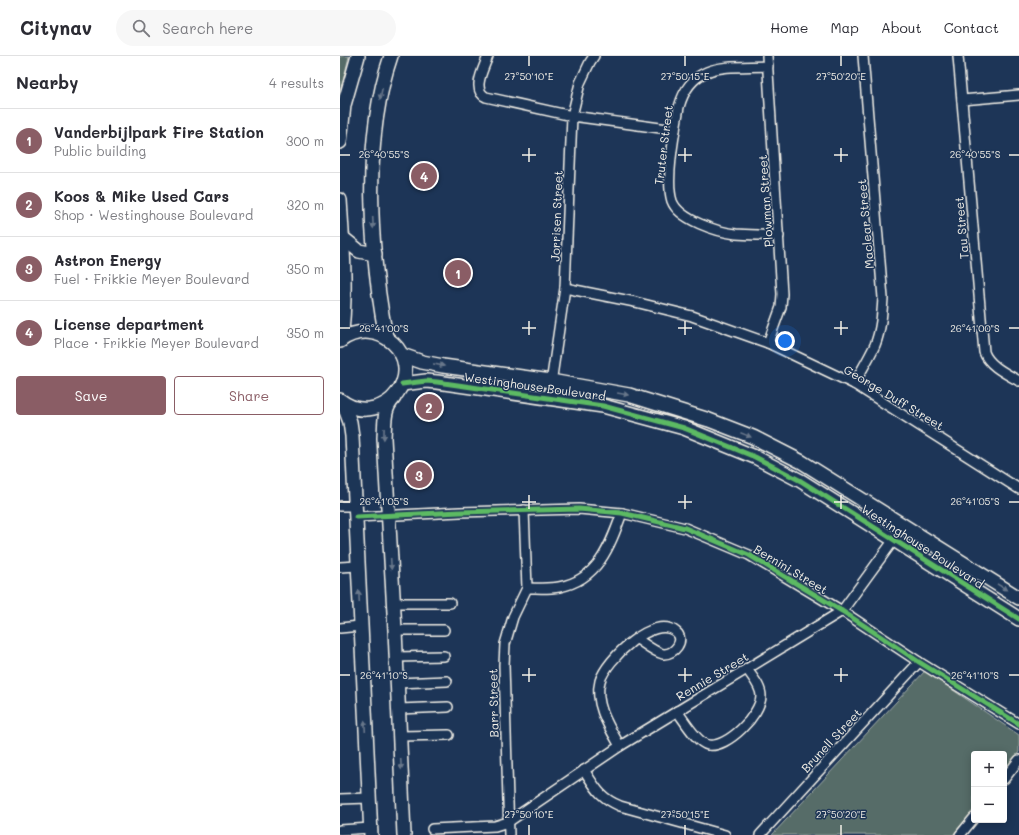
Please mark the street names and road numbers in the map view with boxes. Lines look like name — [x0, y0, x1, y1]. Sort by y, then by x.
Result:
street label: Truter Street — [650, 104, 676, 186]
street label: Plowman Street — [754, 154, 776, 248]
street label: Jorrisen Street — [546, 170, 566, 262]
street label: Maclear Street — [853, 178, 877, 270]
street label: Tau Street — [950, 196, 972, 260]
street label: George Duff Street — [841, 361, 947, 433]
street label: Westinghouse Boulevard — [463, 368, 607, 404]
street label: Westinghouse Boulevard — [859, 500, 988, 592]
street label: Bernini Street — [751, 541, 831, 597]
street label: Rennie Street — [673, 648, 751, 704]
street label: Barr Street — [484, 668, 502, 738]
street label: Brunell Street — [797, 704, 865, 776]

